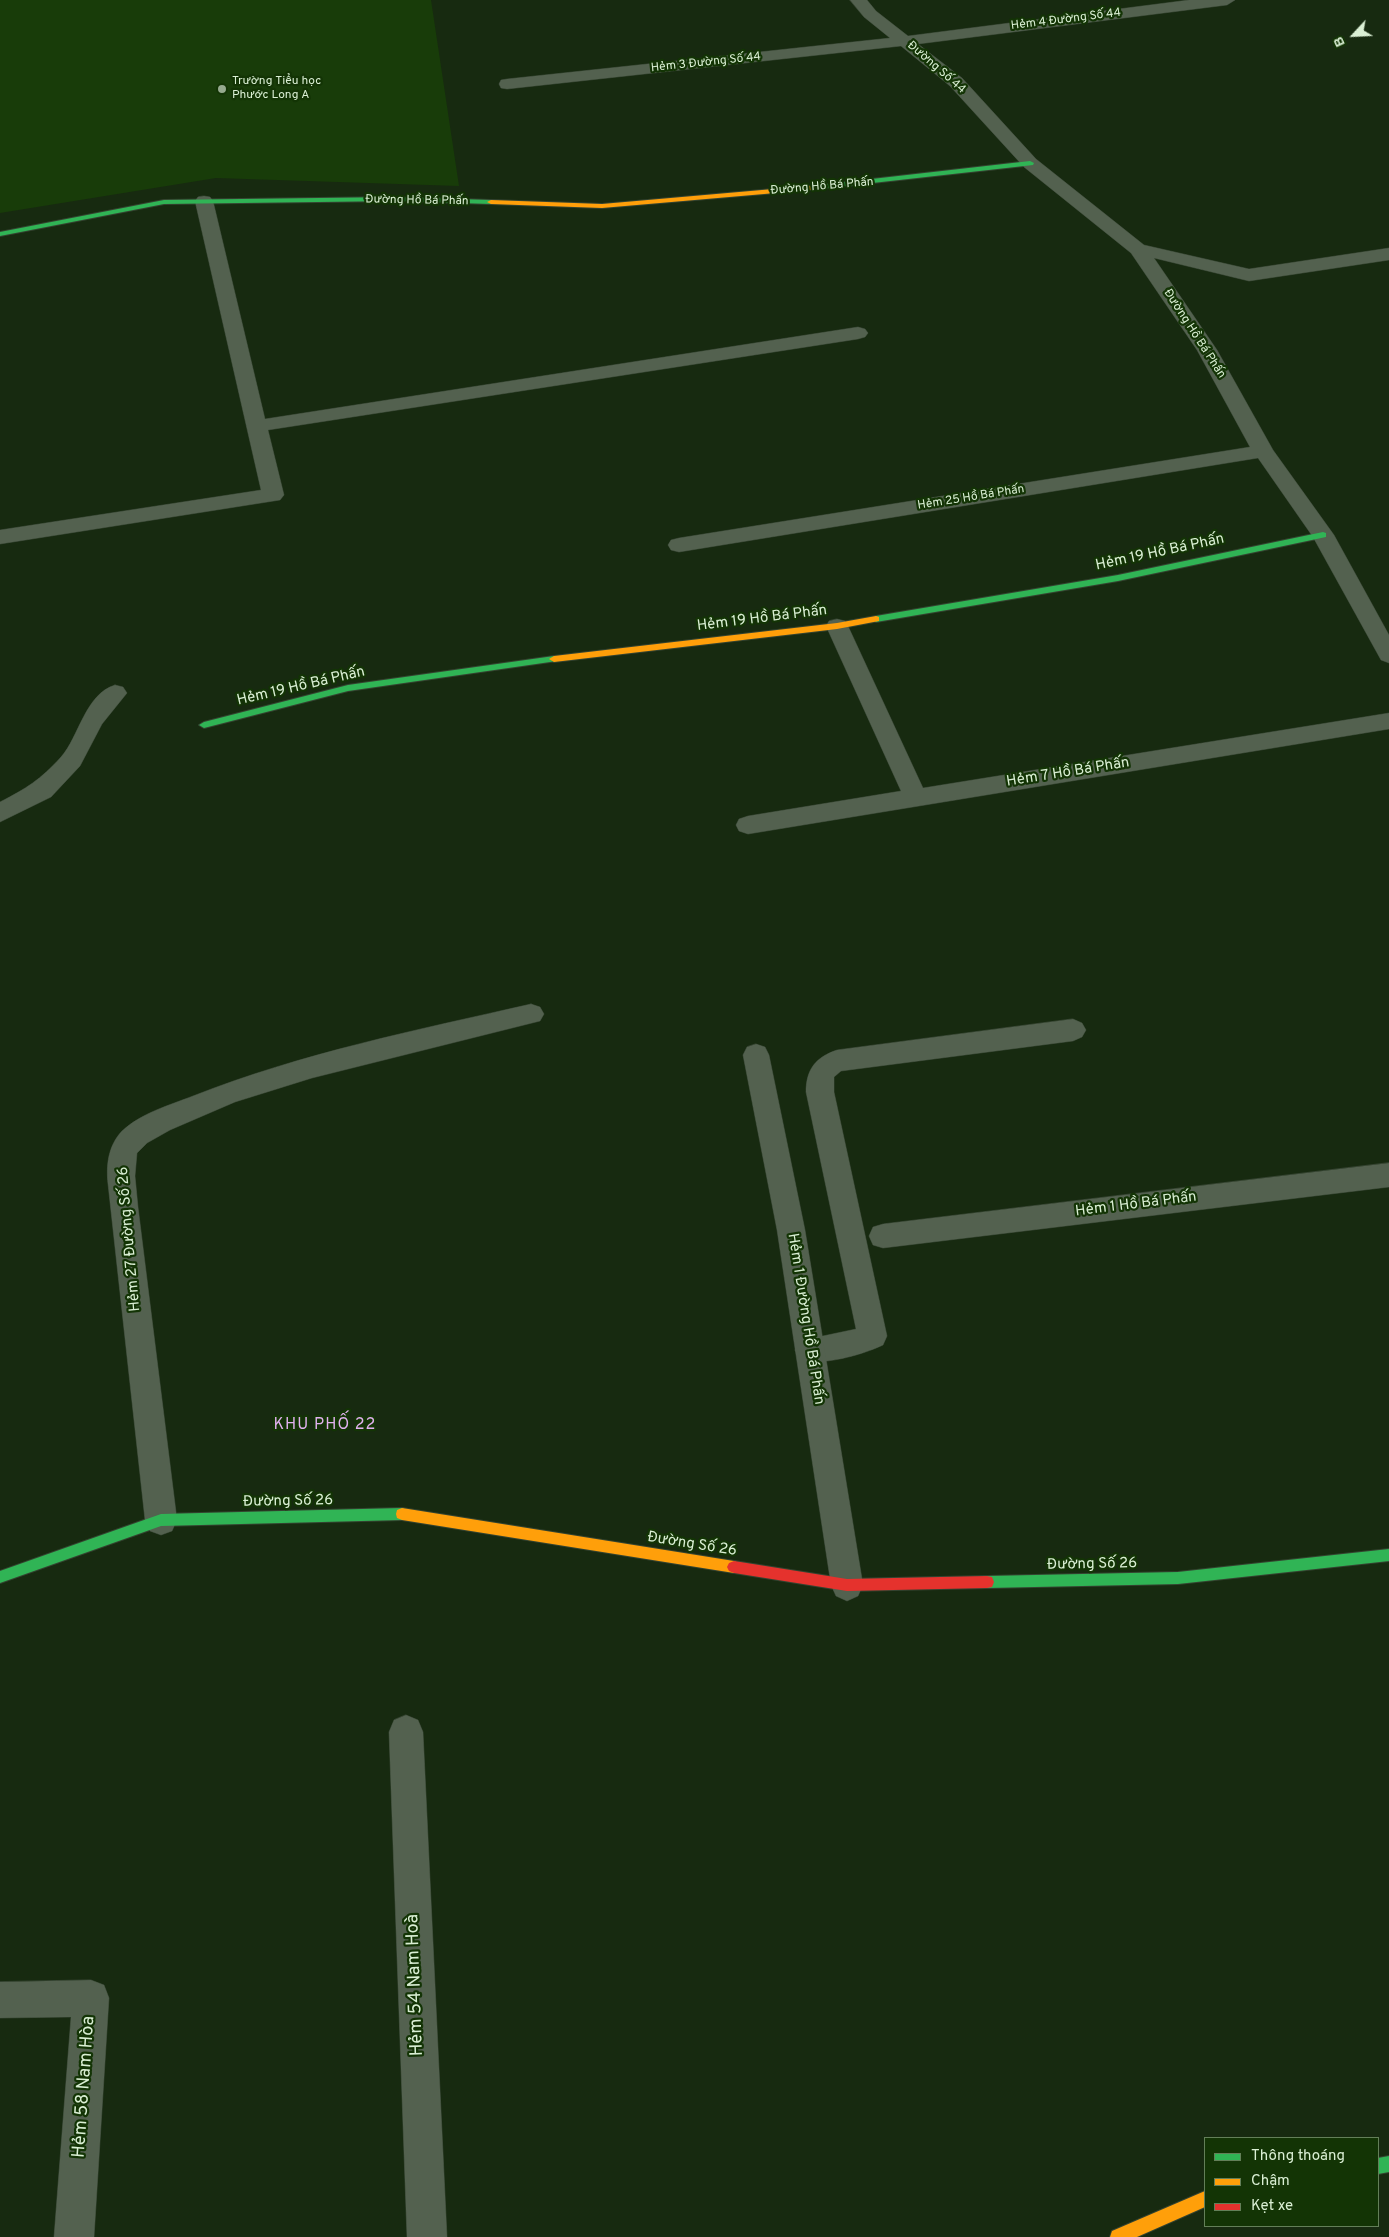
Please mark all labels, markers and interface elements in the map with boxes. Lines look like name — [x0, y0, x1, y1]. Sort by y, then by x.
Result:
street label: Hẻm 4 Đường Số 44 — [1010, 6, 1122, 34]
north arrow — [1329, 10, 1379, 60]
text: B — [1330, 34, 1350, 50]
street label: Đường Số 44 — [904, 39, 968, 97]
street label: Hẻm 3 Đường Số 44 — [650, 50, 762, 76]
place label: Trường Tiểu học Phước Long A — [232, 75, 321, 103]
marker: Trường Tiểu học Phước Long A — [216, 83, 228, 95]
street label: Đường Hồ Bá Phấn — [770, 175, 874, 199]
street label: Đường Hồ Bá Phấn — [365, 193, 469, 209]
street label: Đường Hồ Bá Phấn — [1160, 287, 1228, 381]
street label: Hẻm 25 Hồ Bá Phấn — [917, 482, 1025, 514]
street label: Hẻm 19 Hồ Bá Phấn — [1094, 531, 1226, 575]
street label: Hẻm 19 Hồ Bá Phấn — [696, 602, 828, 636]
street label: Hẻm 19 Hồ Bá Phấn — [235, 664, 367, 710]
street label: Hẻm 7 Hồ Bá Phấn — [1005, 754, 1131, 792]
street label: Hẻm 27 Đường Số 26 — [115, 1166, 145, 1312]
street label: Hẻm 1 Hồ Bá Phấn — [1074, 1189, 1198, 1221]
street label: Hẻm 1 Đường Hồ Bá Phấn — [783, 1232, 827, 1406]
district label: KHU PHỐ 22 — [272, 1416, 378, 1436]
street label: Đường Số 26 — [243, 1492, 333, 1512]
street label: Đường Số 26 — [646, 1529, 738, 1561]
street label: Đường Số 26 — [1047, 1555, 1137, 1575]
street label: Hẻm 54 Nam Hoà — [403, 1913, 429, 2057]
street label: Hẻm 58 Nam Hòa — [69, 2015, 101, 2159]
legend — [1204, 2137, 1379, 2227]
text: Thông thoáng — [1251, 2147, 1345, 2166]
text: Chậm — [1251, 2172, 1290, 2191]
text: Kẹt xe — [1251, 2197, 1293, 2216]

